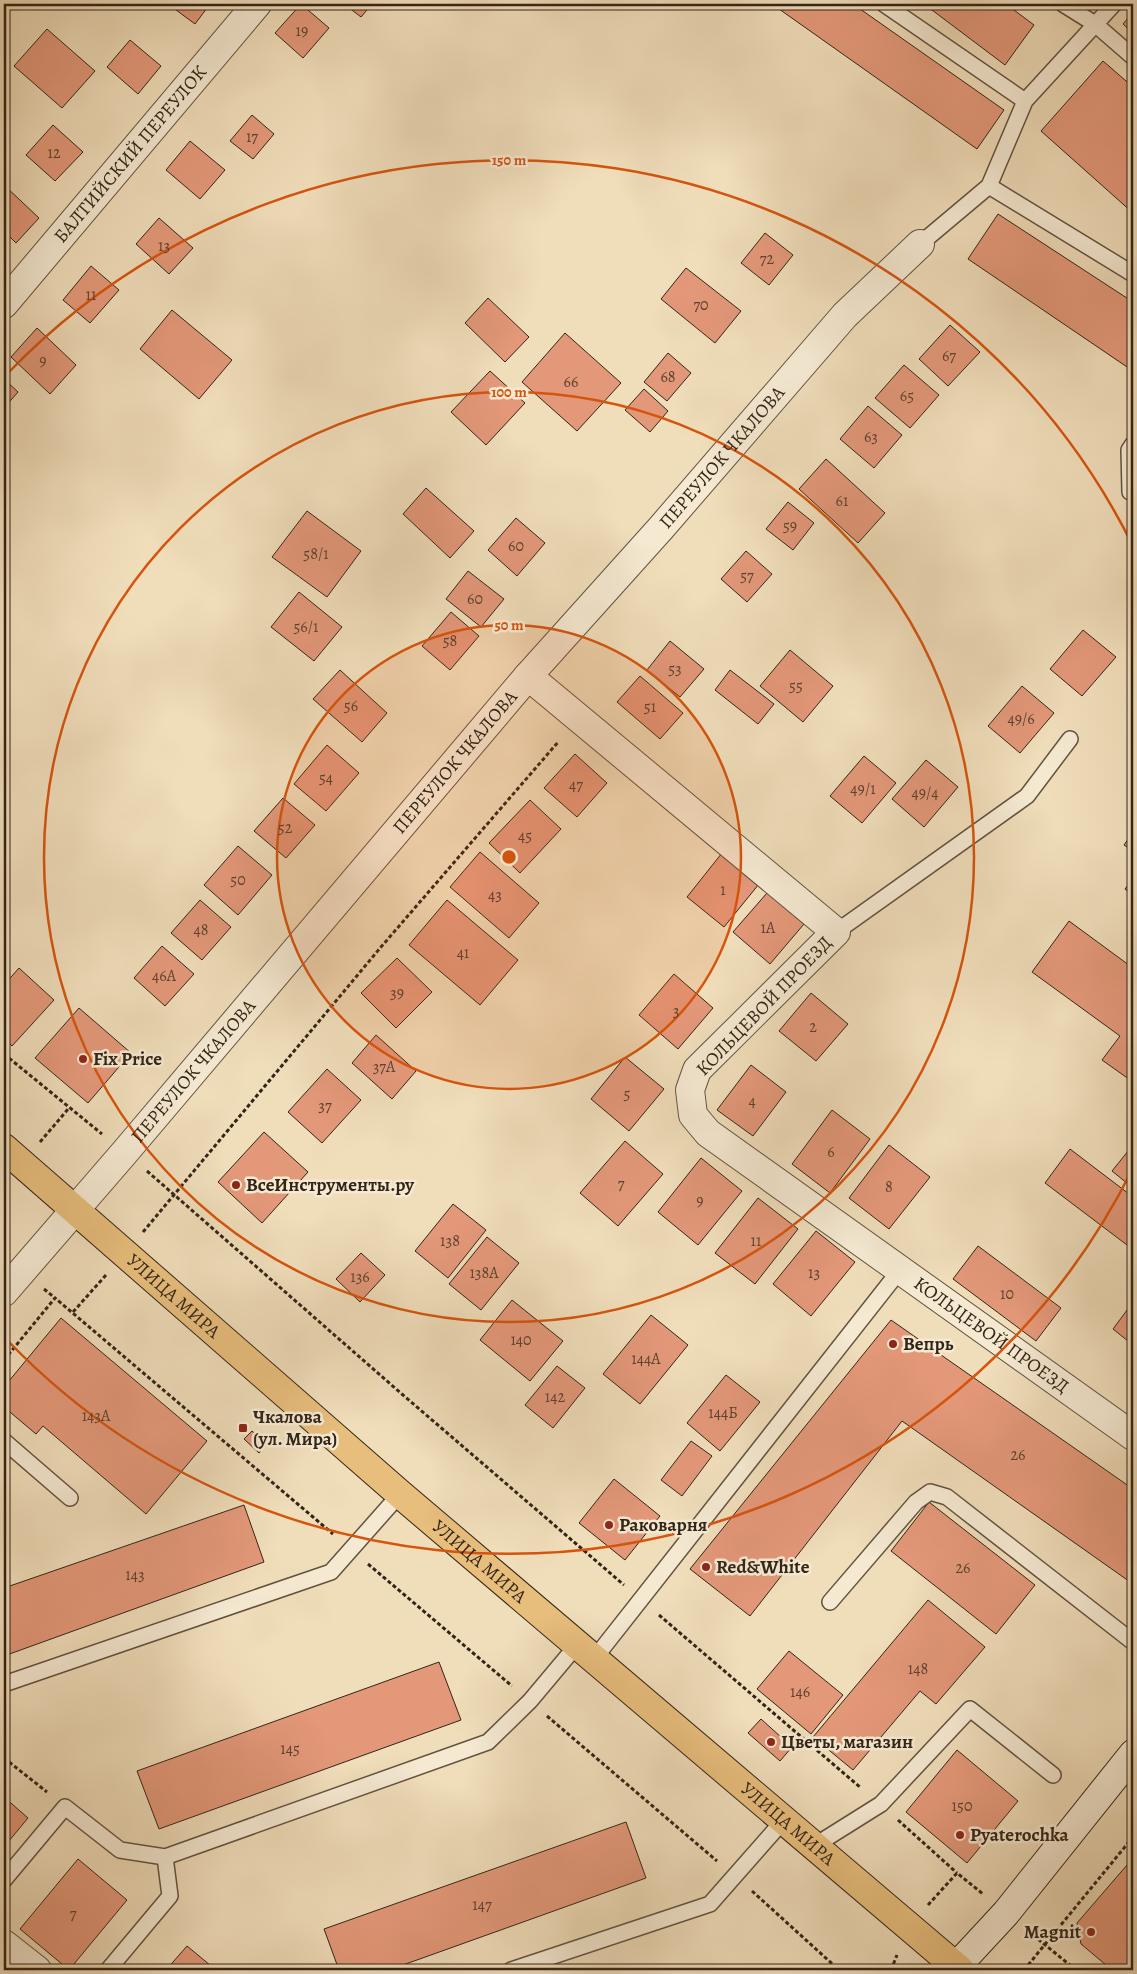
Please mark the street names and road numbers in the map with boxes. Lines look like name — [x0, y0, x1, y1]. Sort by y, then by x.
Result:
street label: БАЛТИЙСКИЙ ПЕРЕУЛОК — [48, 60, 213, 248]
street label: ПЕРЕУЛОК ЧКАЛОВА — [653, 380, 791, 534]
street label: ПЕРЕУЛОК ЧКАЛОВА — [387, 684, 524, 839]
street label: КОЛЬЦЕВОЙ ПРОЕЗД — [690, 930, 838, 1082]
street label: ПЕРЕУЛОК ЧКАЛОВА — [125, 993, 262, 1149]
street label: УЛИЦА МИРА — [121, 1248, 227, 1345]
street label: КОЛЬЦЕВОЙ ПРОЕЗД — [908, 1271, 1074, 1399]
street label: УЛИЦА МИРА — [426, 1514, 533, 1610]
street label: УЛИЦА МИРА — [735, 1776, 842, 1872]

